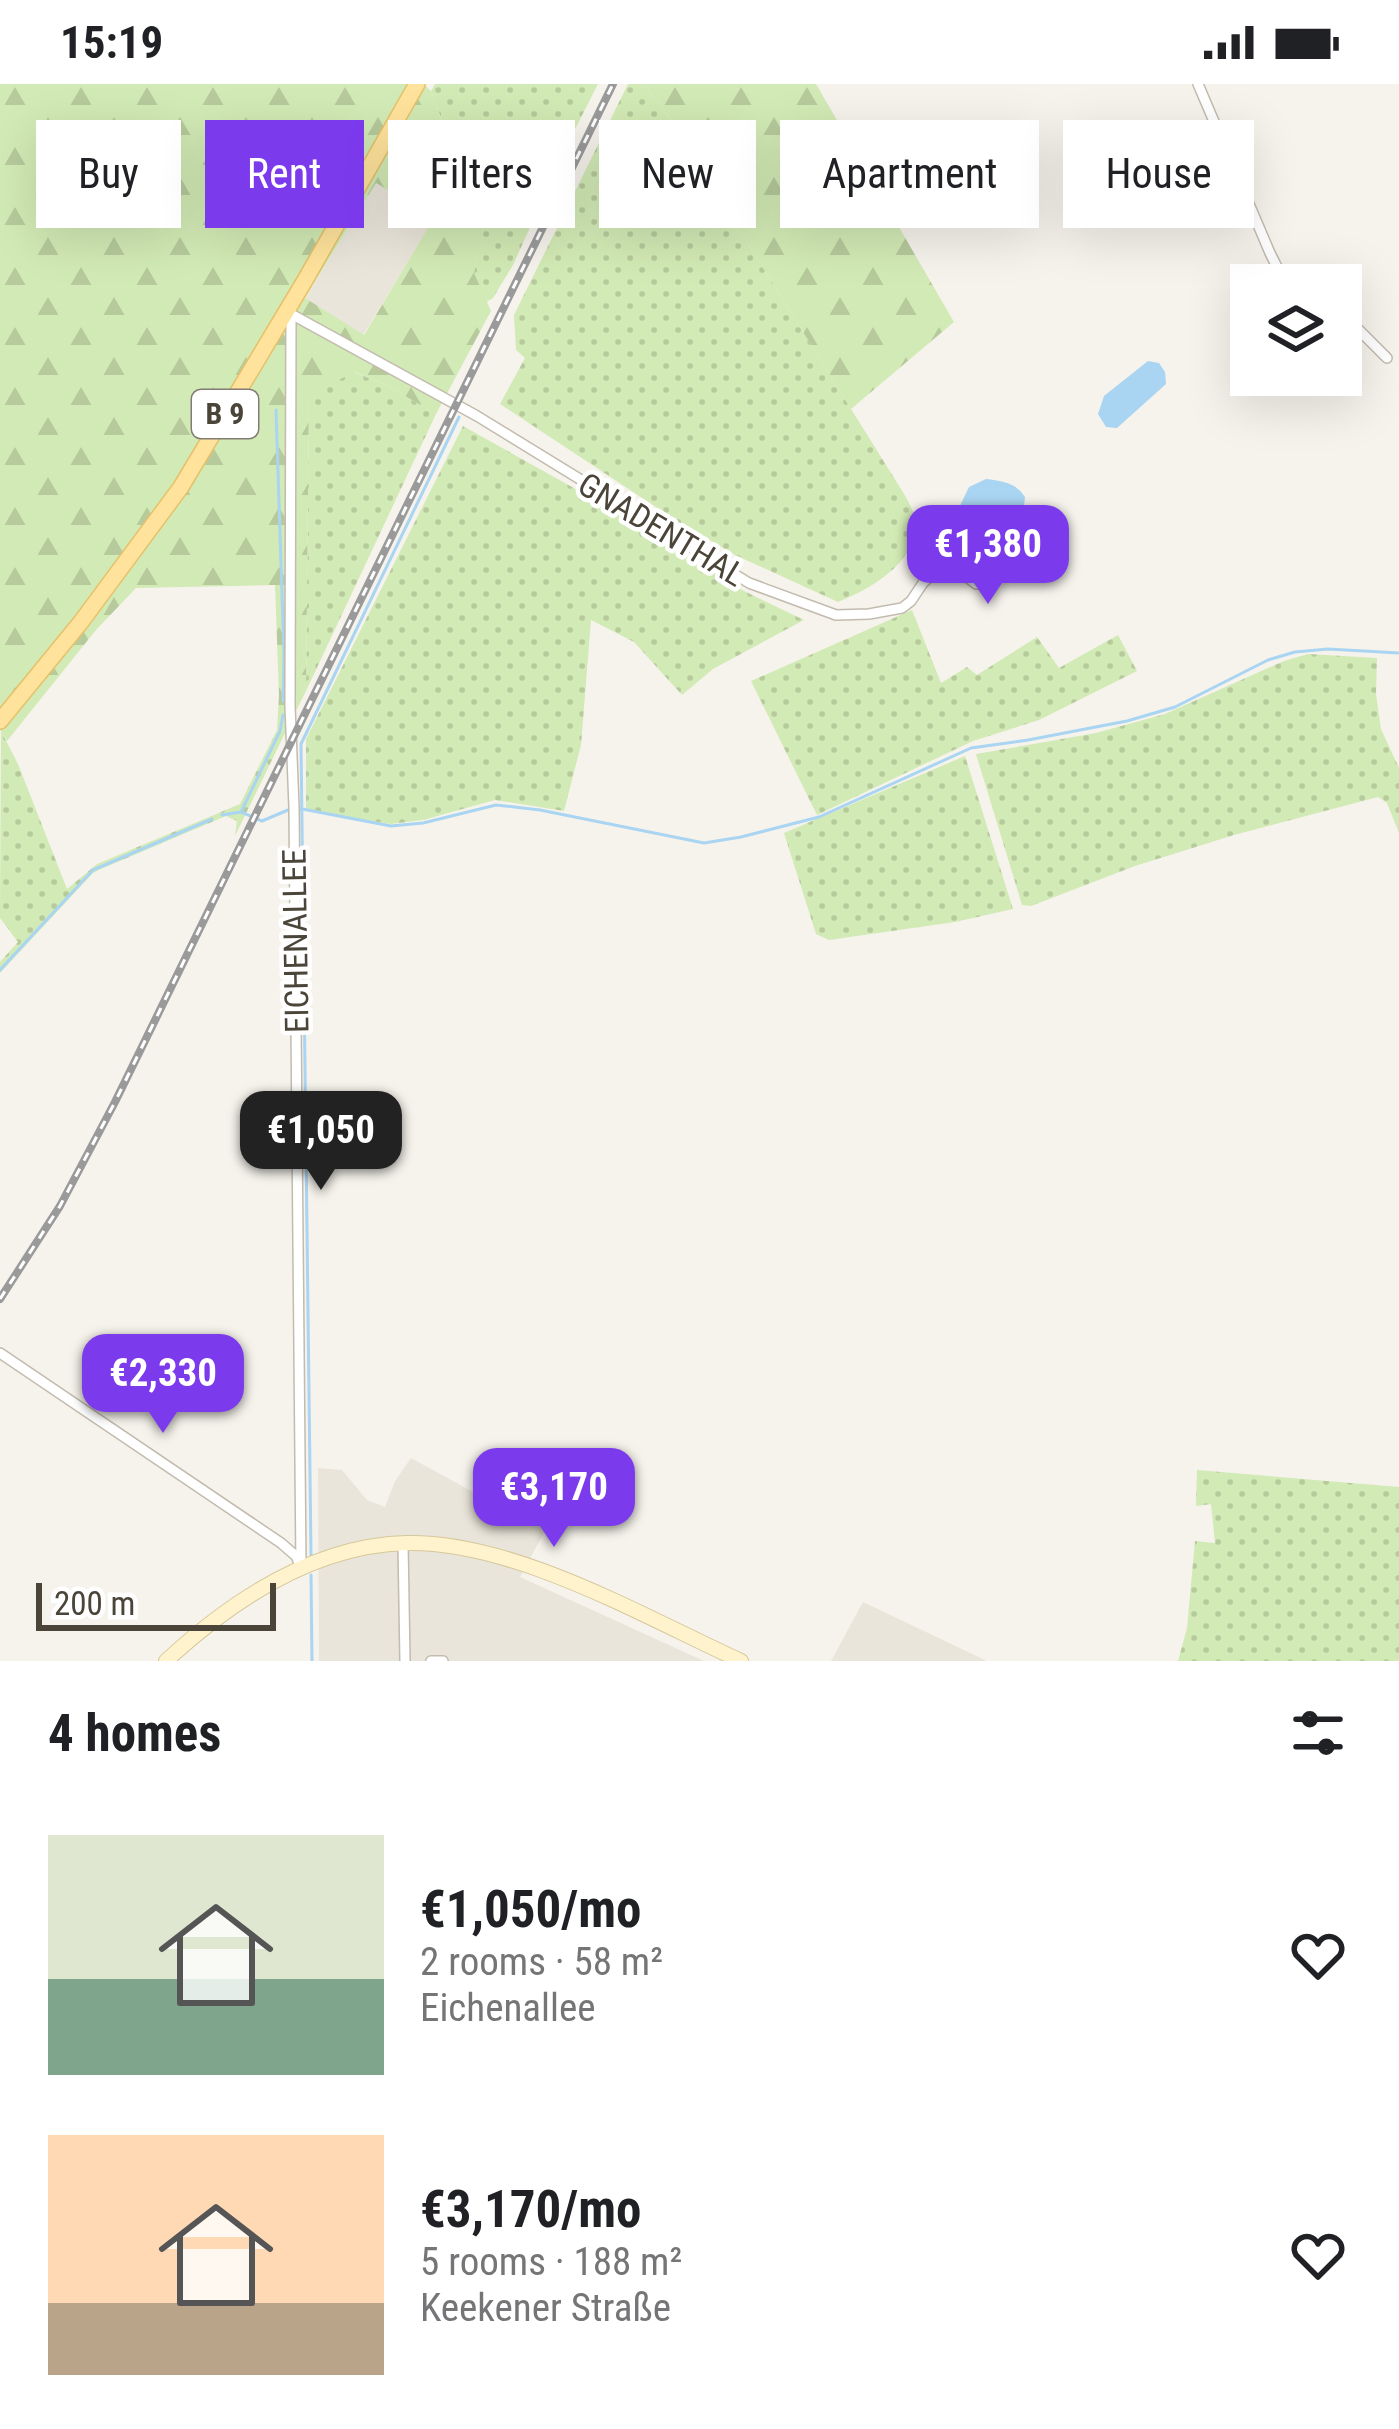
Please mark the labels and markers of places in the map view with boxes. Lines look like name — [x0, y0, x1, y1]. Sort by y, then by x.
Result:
pin: €1,380 — [890, 505, 1086, 607]
pin: €1,050 — [223, 1091, 419, 1193]
pin: €2,330 — [65, 1334, 261, 1436]
pin: €3,170 — [456, 1448, 652, 1550]

